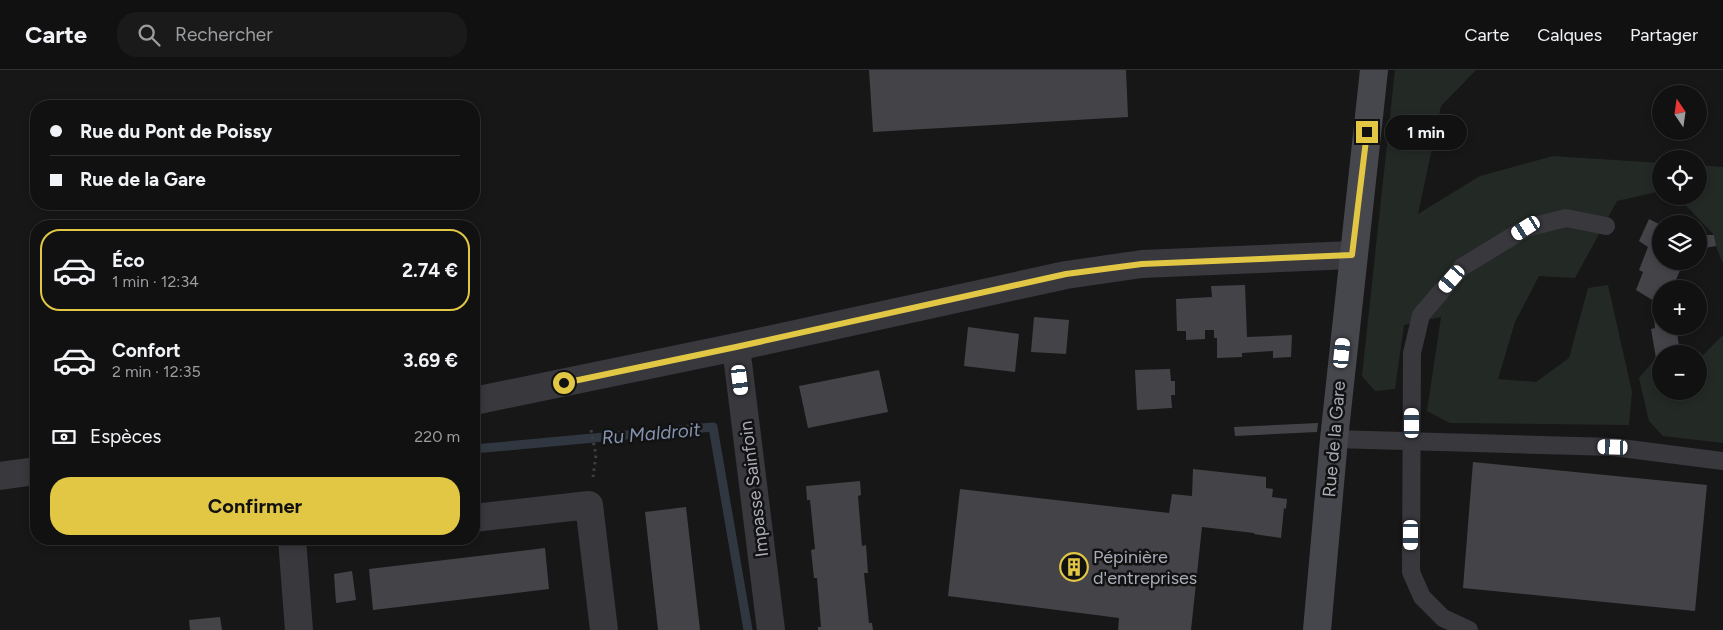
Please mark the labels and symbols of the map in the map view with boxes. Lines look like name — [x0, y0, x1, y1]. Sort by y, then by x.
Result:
north arrow — [1652, 85, 1708, 140]
callout: 1 min — [1384, 114, 1467, 150]
route end — [1356, 121, 1378, 143]
car — [1509, 214, 1542, 242]
car — [1436, 263, 1467, 295]
car — [1332, 337, 1351, 369]
car — [730, 364, 749, 396]
route start — [553, 372, 575, 394]
street label: Rue de la Gare — [1318, 380, 1350, 498]
car — [1404, 408, 1419, 438]
water label: Ru Maldroit — [601, 418, 702, 449]
street label: Impasse Sainfoin — [735, 420, 773, 558]
car — [1597, 439, 1628, 455]
car — [1403, 520, 1418, 550]
place label: Pépinière d'entreprises — [1093, 546, 1197, 589]
building icon: Pépinière d'entreprises — [1059, 552, 1089, 582]

